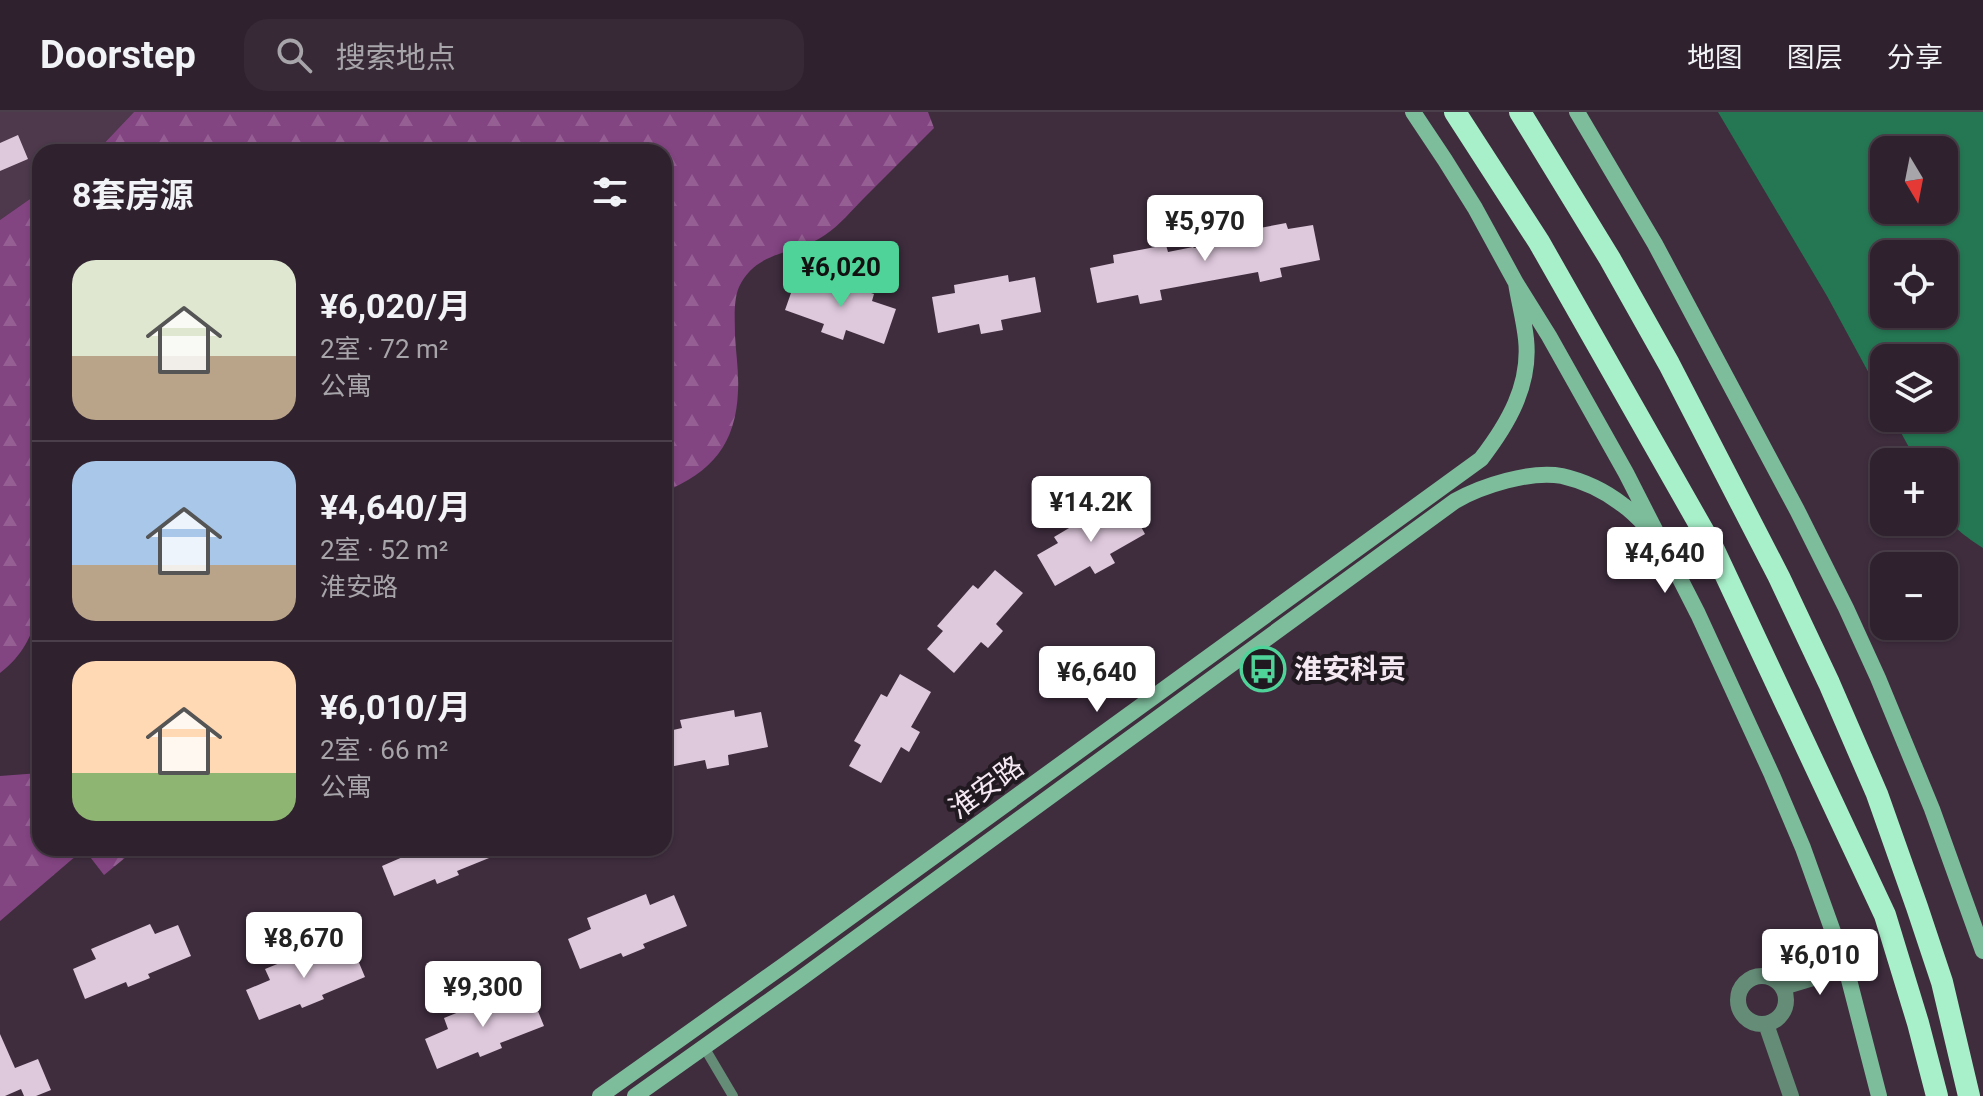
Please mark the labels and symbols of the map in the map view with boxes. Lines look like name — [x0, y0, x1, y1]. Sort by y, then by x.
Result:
north arrow — [1870, 136, 1958, 224]
pin: ¥5,970 — [1140, 195, 1270, 263]
pin: ¥6,020 — [776, 241, 906, 309]
pin: ¥14.2K — [1026, 476, 1156, 544]
pin: ¥4,640 — [1600, 527, 1730, 595]
bus stop icon: 淮安科贡 — [1239, 645, 1287, 693]
pin: ¥6,640 — [1032, 646, 1162, 714]
place label: 淮安科贡 — [1294, 653, 1406, 686]
street label: 淮安路 — [943, 749, 1030, 825]
pin: ¥8,670 — [239, 912, 369, 980]
pin: ¥6,010 — [1755, 929, 1885, 997]
pin: ¥9,300 — [418, 961, 548, 1029]

